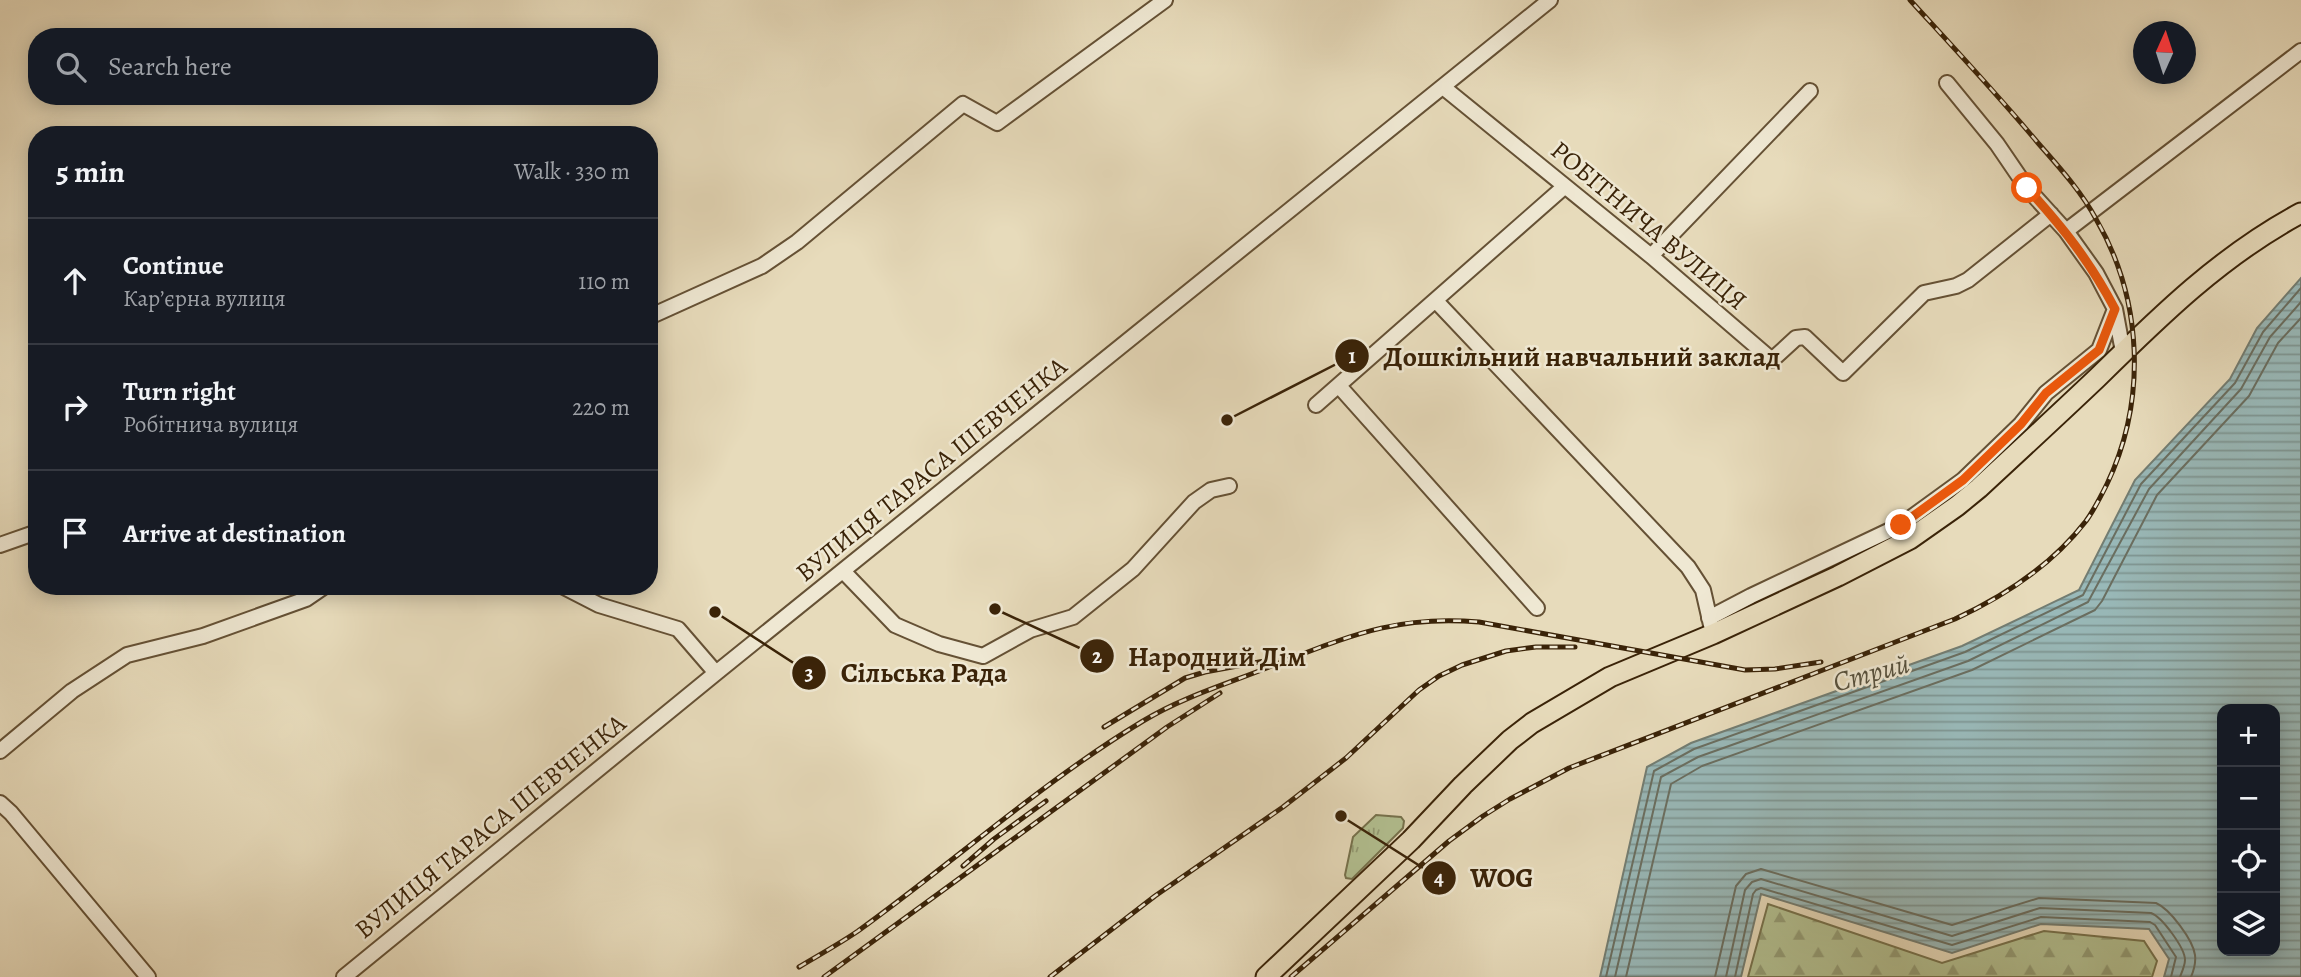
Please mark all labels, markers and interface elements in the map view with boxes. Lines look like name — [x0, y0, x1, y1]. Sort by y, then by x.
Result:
north arrow — [2133, 21, 2196, 84]
search box — [28, 28, 658, 105]
icon: search — [52, 48, 90, 86]
text: Search here — [108, 49, 232, 84]
street label: РОБІТНИЧА ВУЛИЦЯ — [1543, 133, 1754, 318]
text: 5 min — [56, 152, 125, 192]
text: Walk · 330 m — [514, 156, 630, 187]
route start — [2011, 172, 2042, 203]
text: Continue — [123, 248, 224, 283]
icon: ahead — [56, 262, 94, 300]
text: 110 m — [578, 266, 630, 297]
text: Карʼєрна вулиця — [123, 283, 286, 314]
callout: Дошкільний навчальний заклад — [1334, 331, 1794, 380]
text: Дошкільний навчальний заклад — [1384, 338, 1781, 376]
text: 1 — [1348, 342, 1356, 370]
street label: ВУЛИЦЯ ТАРАСА ШЕВЧЕНКА — [788, 348, 1075, 590]
text: Turn right — [123, 374, 236, 409]
icon: right — [56, 388, 94, 426]
text: 220 m — [572, 392, 630, 423]
text: Робітнича вулиця — [123, 409, 298, 440]
route end — [1885, 509, 1916, 540]
icon: arrive — [56, 514, 94, 552]
text: Arrive at destination — [123, 516, 346, 551]
callout: Народний Дім — [1079, 632, 1320, 681]
text: Народний Дім — [1128, 638, 1306, 676]
text: 2 — [1092, 642, 1102, 670]
water label: Стрий — [1829, 645, 1914, 701]
callout: Сільська Рада — [792, 648, 1021, 697]
text: Сільська Рада — [841, 654, 1008, 692]
text: 3 — [804, 659, 814, 687]
map controls — [2217, 704, 2280, 956]
button: + — [2217, 704, 2280, 767]
street label: ВУЛИЦЯ ТАРАСА ШЕВЧЕНКА — [347, 705, 634, 947]
button: − — [2217, 767, 2280, 830]
button: locate — [2217, 830, 2280, 893]
callout: WOG — [1422, 853, 1548, 902]
text: WOG — [1469, 859, 1534, 897]
text: 4 — [1434, 864, 1444, 892]
button: layers — [2217, 893, 2280, 956]

